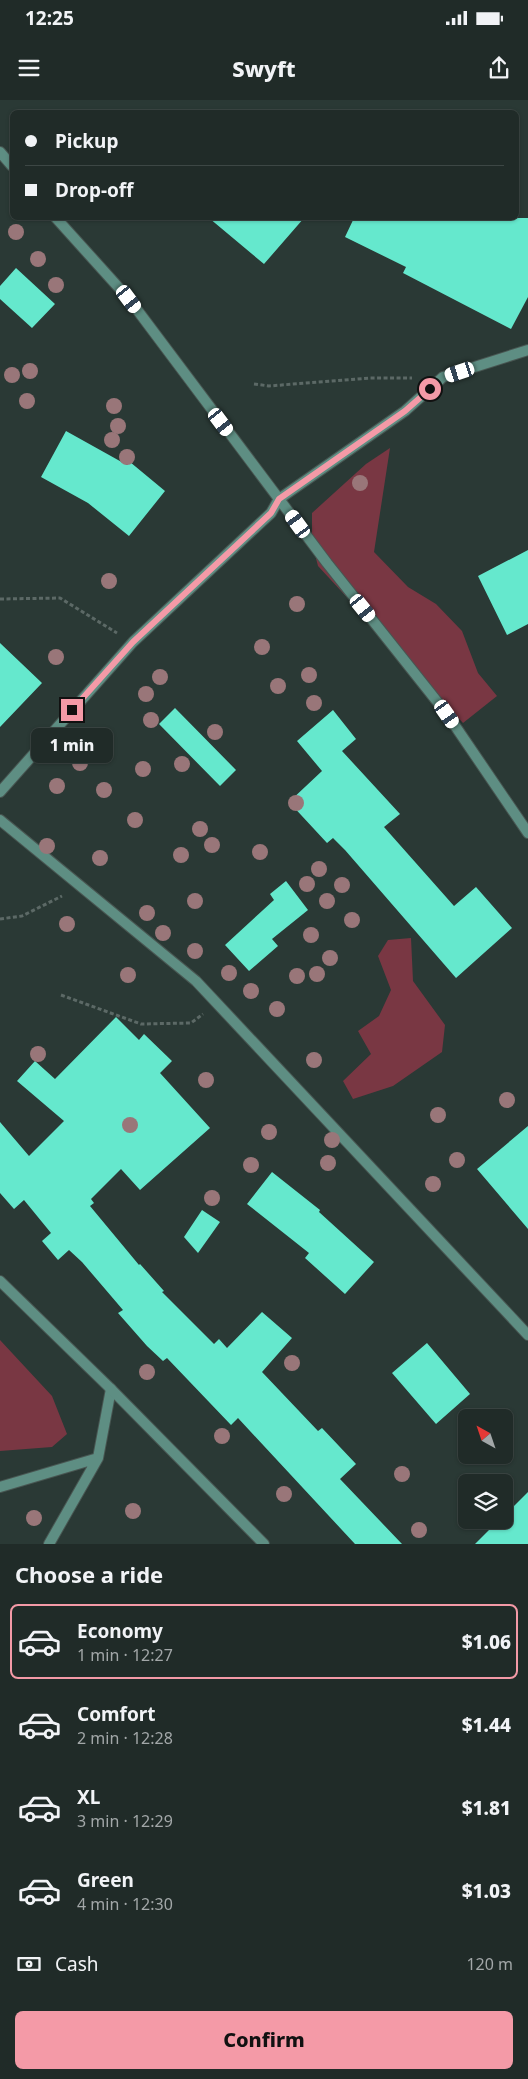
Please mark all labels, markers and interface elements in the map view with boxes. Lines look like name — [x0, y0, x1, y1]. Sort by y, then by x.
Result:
text: 12:25 — [25, 5, 74, 31]
text: Swyft — [232, 53, 296, 83]
icon: menu — [15, 54, 43, 82]
icon: share — [485, 54, 513, 82]
text: Pickup — [55, 128, 118, 154]
text: Drop-off — [55, 177, 134, 203]
car — [113, 283, 144, 315]
car — [443, 360, 476, 384]
route start — [419, 378, 441, 400]
car — [205, 406, 236, 438]
car — [283, 507, 312, 541]
car — [347, 592, 378, 624]
car — [432, 697, 461, 731]
route end — [61, 699, 83, 721]
callout: 1 min — [31, 728, 113, 762]
text: 1 min — [50, 734, 94, 756]
north arrow — [458, 1409, 512, 1464]
map controls — [458, 1409, 513, 1529]
button: layers — [458, 1474, 513, 1529]
text: Choose a ride — [15, 1559, 163, 1589]
text: Economy — [77, 1618, 163, 1644]
icon: car — [17, 1619, 62, 1664]
text: $1.06 — [462, 1629, 511, 1655]
text: 1 min · 12:27 — [77, 1644, 173, 1666]
text: Comfort — [77, 1701, 156, 1727]
icon: car — [17, 1702, 62, 1747]
text: $1.44 — [462, 1712, 511, 1738]
text: 2 min · 12:28 — [77, 1727, 173, 1749]
text: XL — [77, 1784, 100, 1810]
icon: car — [17, 1785, 62, 1830]
text: $1.81 — [462, 1795, 511, 1821]
text: 3 min · 12:29 — [77, 1810, 173, 1832]
text: Green — [77, 1867, 134, 1893]
icon: car — [17, 1868, 62, 1913]
text: $1.03 — [462, 1878, 511, 1904]
text: 4 min · 12:30 — [77, 1893, 173, 1915]
icon: cash — [15, 1950, 43, 1978]
text: Cash — [55, 1951, 99, 1977]
text: 120 m — [466, 1953, 513, 1975]
button: Confirm — [15, 2011, 513, 2069]

